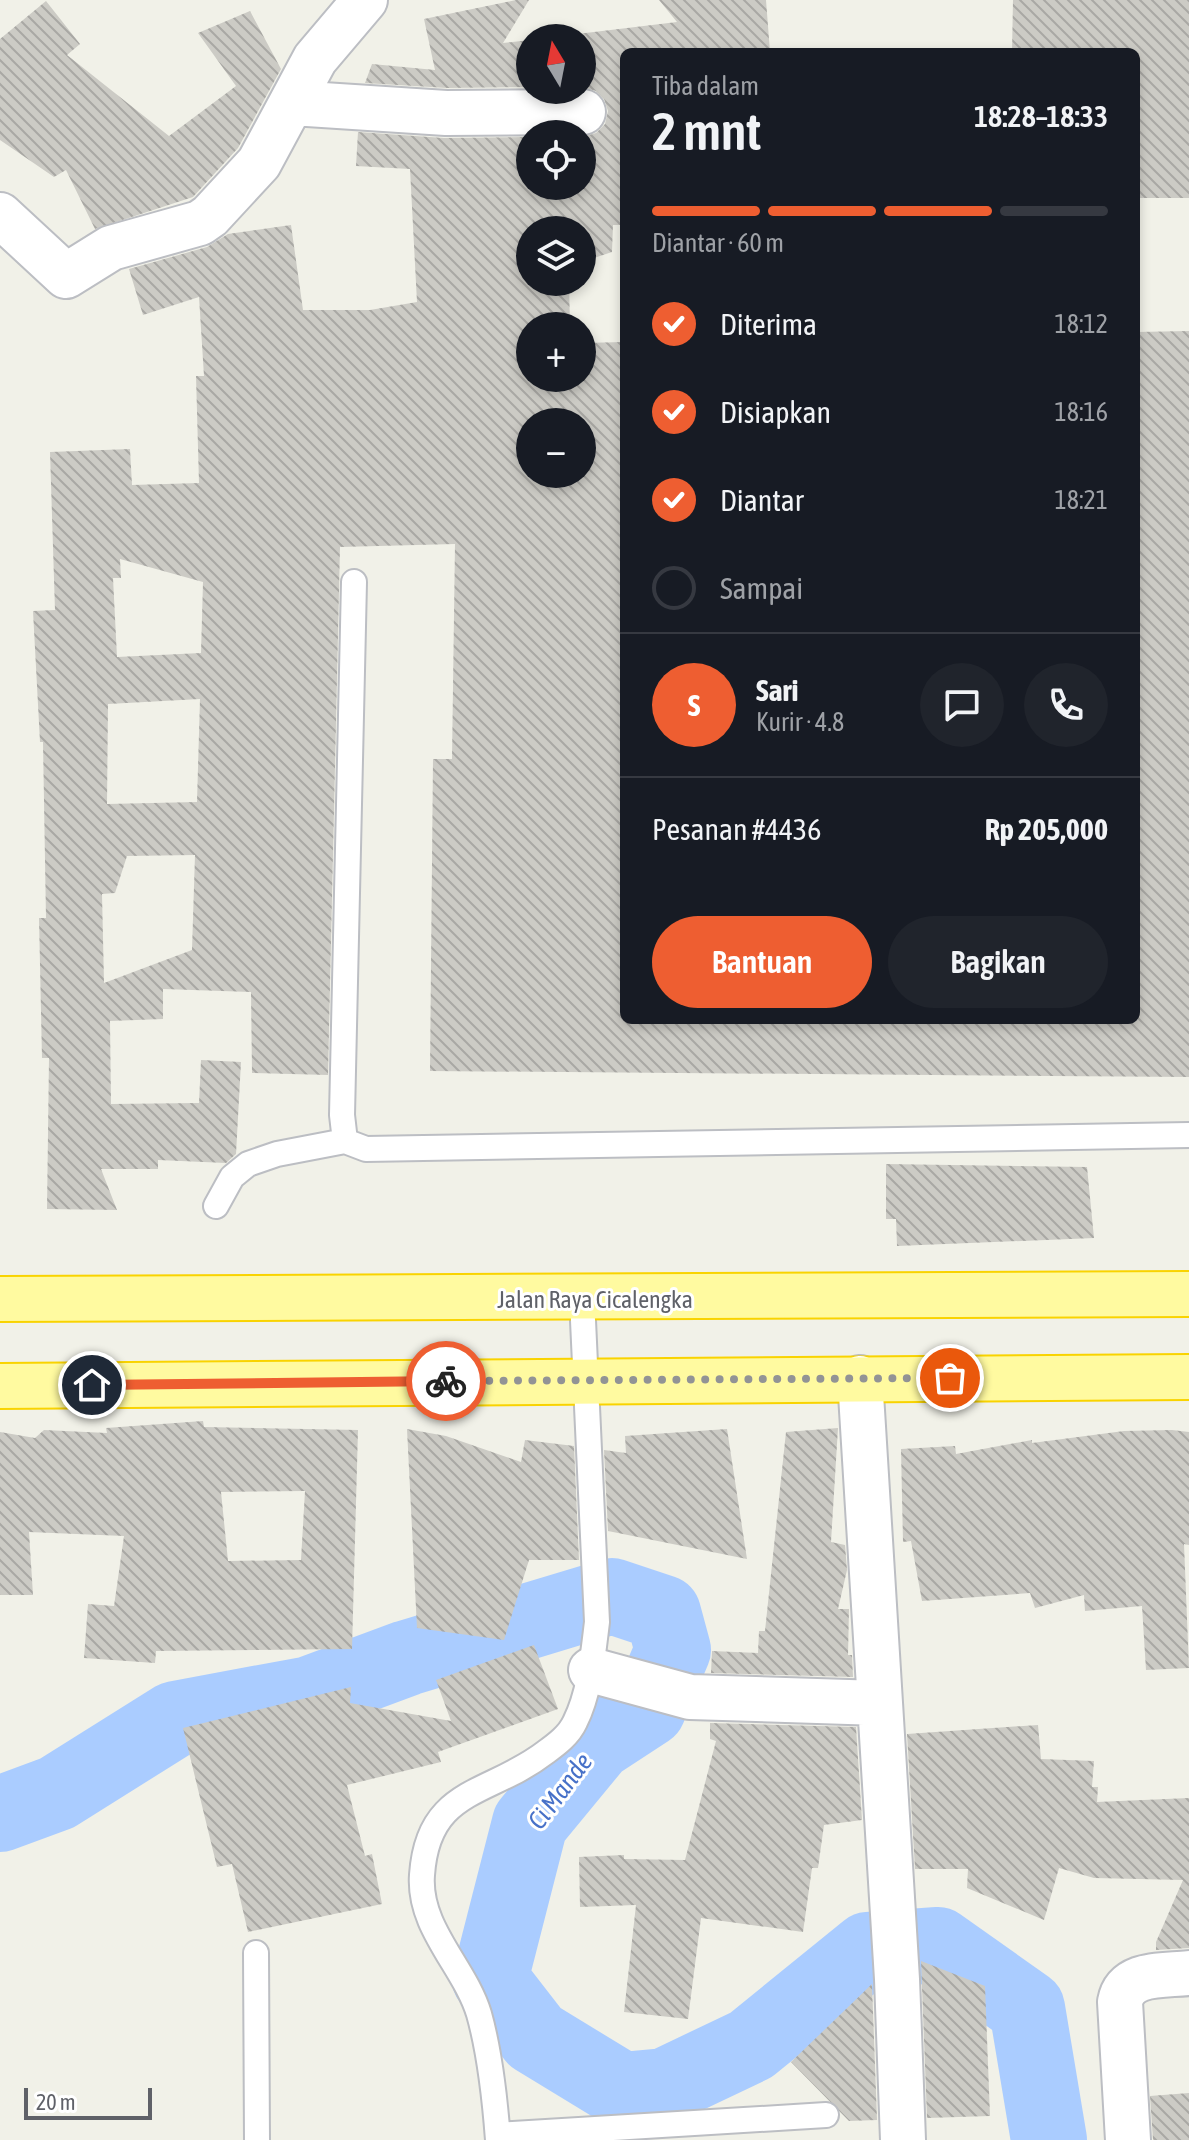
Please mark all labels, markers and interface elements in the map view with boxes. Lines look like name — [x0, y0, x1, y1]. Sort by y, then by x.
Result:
north arrow — [516, 24, 596, 104]
map controls — [516, 24, 596, 488]
text: Tiba dalam — [652, 71, 759, 101]
text: 18:28–18:33 — [974, 99, 1108, 133]
text: 2 mnt — [652, 101, 761, 161]
button: locate — [516, 120, 596, 200]
button: layers — [516, 216, 596, 296]
text: Diantar · 60 m — [652, 228, 784, 258]
icon: check — [652, 302, 696, 346]
text: Diterima — [720, 307, 817, 341]
text: 18:12 — [1054, 309, 1108, 339]
button: + — [516, 312, 596, 392]
icon: check — [652, 390, 696, 434]
text: Disiapkan — [720, 395, 831, 429]
text: 18:16 — [1054, 397, 1108, 427]
button: − — [516, 408, 596, 488]
icon: check — [652, 478, 696, 522]
text: Diantar — [720, 483, 804, 517]
text: 18:21 — [1054, 485, 1108, 515]
text: Sampai — [720, 571, 803, 605]
button: chat — [920, 663, 1004, 747]
button: phone — [1024, 663, 1108, 747]
text: Sari — [756, 673, 798, 707]
text: S — [688, 688, 700, 722]
text: Kurir · 4.8 — [756, 707, 844, 737]
text: Pesanan #4436 — [652, 812, 821, 846]
text: Rp 205,000 — [985, 812, 1108, 846]
button: Bantuan — [652, 916, 872, 1008]
button: Bagikan — [888, 916, 1108, 1008]
street label: Jalan Raya Cicalengka — [497, 1286, 693, 1313]
courier — [406, 1341, 486, 1421]
pin — [916, 1344, 984, 1412]
pin — [58, 1351, 126, 1419]
icon: bag — [928, 1356, 972, 1400]
icon: bike — [424, 1359, 468, 1403]
icon: home — [70, 1363, 114, 1407]
water label: Ci Mande — [522, 1747, 598, 1835]
scale bar — [24, 2084, 152, 2120]
text: 20 m — [36, 2089, 76, 2115]

